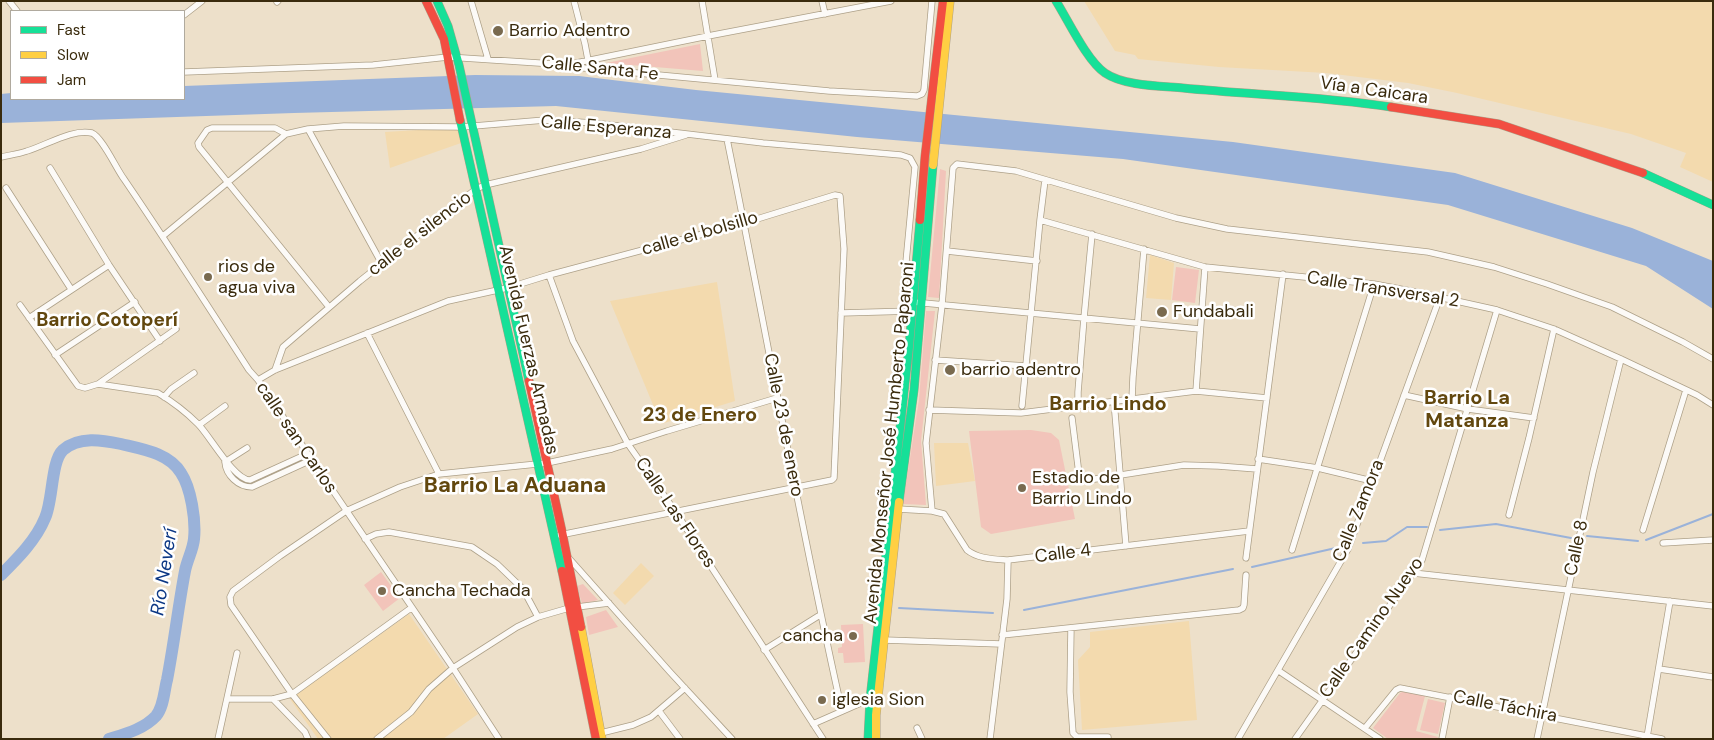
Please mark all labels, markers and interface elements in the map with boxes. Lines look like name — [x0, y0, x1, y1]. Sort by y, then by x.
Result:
legend — [10, 10, 185, 100]
text: Fast — [57, 20, 86, 40]
place label: Barrio Adentro — [509, 20, 630, 42]
marker: Barrio Adentro — [491, 24, 505, 38]
text: Slow — [57, 45, 89, 65]
street label: Calle Santa Fe — [540, 52, 660, 86]
text: Jam — [57, 70, 86, 90]
street label: Vía a Caicara — [1319, 73, 1429, 109]
street label: Calle Esperanza — [540, 112, 672, 144]
street label: calle el silencio — [364, 187, 476, 281]
street label: calle el bolsillo — [639, 207, 761, 261]
street label: Avenida Fuerzas Armadas — [493, 243, 563, 457]
place label: rios de agua viva — [218, 256, 295, 298]
street label: Avenida Monseñor José Humberto Paparoni — [860, 261, 920, 625]
street label: Calle Transversal 2 — [1305, 267, 1461, 313]
marker: rios de agua viva — [202, 271, 214, 283]
place label: Fundabali — [1173, 301, 1254, 323]
marker: Fundabali — [1155, 305, 1169, 319]
district label: Barrio Cotoperí — [36, 310, 178, 332]
street label: Calle 23 de enero — [759, 351, 807, 499]
place label: barrio adentro — [961, 359, 1081, 381]
marker: barrio adentro — [943, 363, 957, 377]
street label: calle san Carlos — [251, 378, 341, 498]
district label: Barrio La Matanza — [1424, 387, 1510, 434]
district label: Barrio Lindo — [1049, 393, 1167, 417]
district label: 23 de Enero — [643, 404, 757, 428]
street label: Calle Las Flores — [630, 454, 720, 572]
street label: Calle Zamora — [1329, 457, 1389, 565]
place label: Estadio de Barrio Lindo — [1032, 467, 1132, 509]
district label: Barrio La Aduana — [424, 473, 606, 499]
marker: Estadio de Barrio Lindo — [1016, 482, 1028, 494]
street label: Calle 8 — [1561, 518, 1593, 578]
water label: Río Neverí — [147, 527, 183, 617]
street label: Calle 4 — [1034, 540, 1092, 568]
street label: Calle Camino Nuevo — [1315, 553, 1429, 703]
place label: Cancha Techada — [392, 580, 530, 602]
marker: Cancha Techada — [376, 585, 388, 597]
place label: cancha — [782, 625, 843, 647]
marker: cancha — [847, 630, 859, 642]
street label: Calle Táchira — [1451, 686, 1559, 728]
place label: iglesia Sion — [832, 689, 924, 711]
marker: iglesia Sion — [816, 694, 828, 706]

